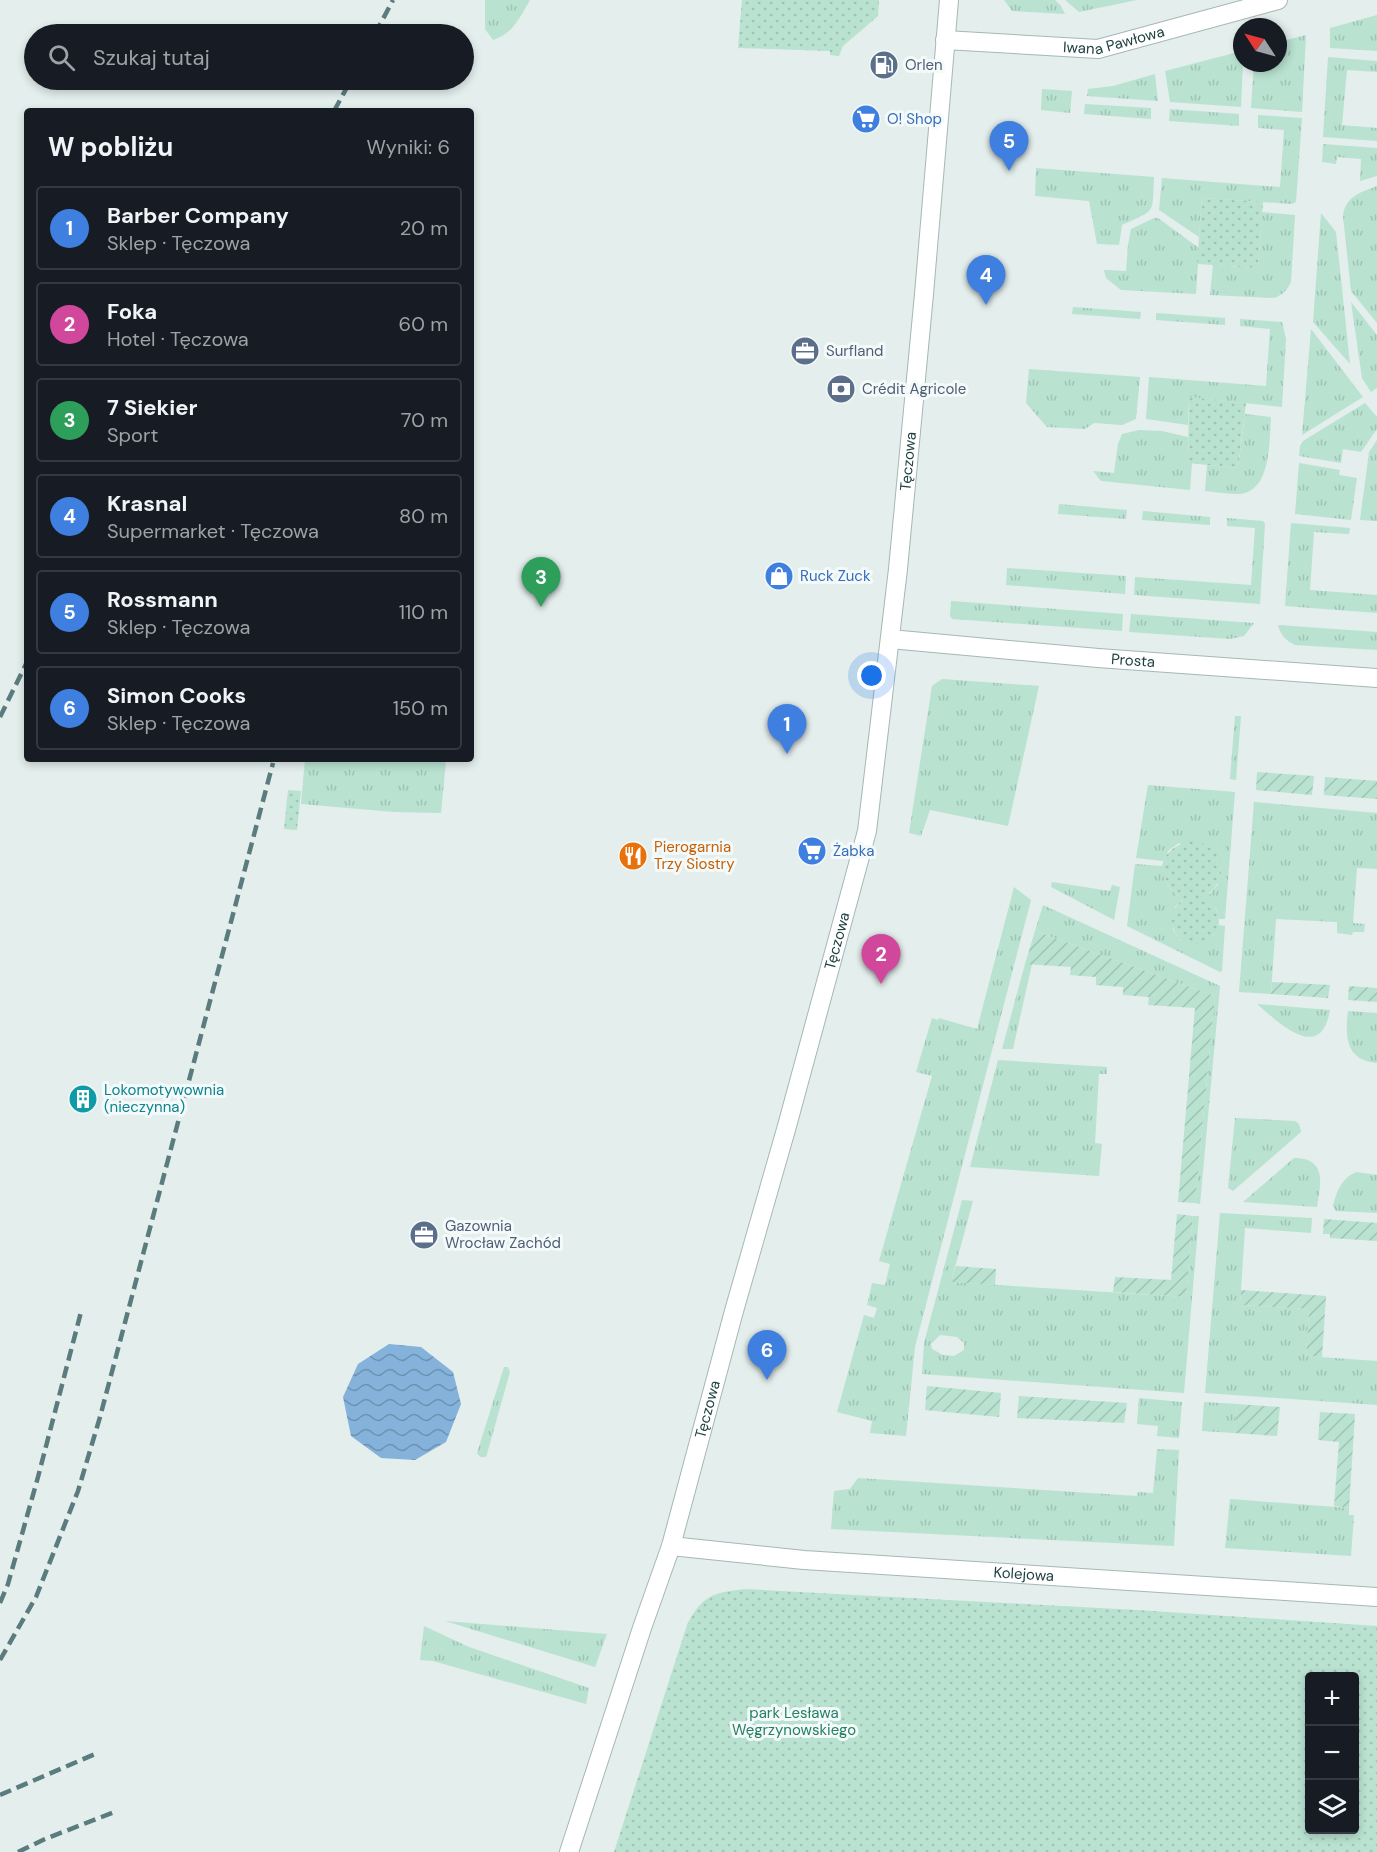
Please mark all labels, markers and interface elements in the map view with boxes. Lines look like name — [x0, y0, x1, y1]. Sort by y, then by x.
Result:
north arrow — [1233, 18, 1287, 72]
street label: Iwana Pawłowa — [1063, 21, 1167, 60]
search box — [24, 24, 474, 90]
icon: search — [45, 41, 78, 74]
text: Szukaj tutaj — [93, 43, 210, 72]
fuel station icon: Orlen — [868, 49, 900, 81]
place label: Orlen — [905, 55, 943, 75]
supermarket icon: O! Shop — [850, 103, 882, 135]
place label: O! Shop — [887, 109, 942, 129]
pin: 5 — [990, 122, 1028, 171]
text: W pobliżu — [48, 130, 173, 164]
text: Wyniki: 6 — [366, 134, 450, 160]
text: Barber Company — [107, 201, 289, 230]
text: 1 — [66, 215, 73, 241]
text: 20 m — [400, 215, 448, 241]
text: Sklep · Tęczowa — [107, 230, 250, 256]
pin: 4 — [966, 256, 1006, 305]
text: Foka — [107, 297, 157, 326]
text: 2 — [64, 311, 75, 337]
text: 60 m — [399, 311, 448, 337]
text: Hotel · Tęczowa — [107, 326, 249, 352]
office icon: Surfland — [789, 335, 821, 367]
place label: Surfland — [826, 341, 883, 361]
bank icon: Crédit Agricole — [825, 373, 857, 405]
place label: Crédit Agricole — [862, 379, 966, 399]
text: 7 Siekier — [107, 393, 198, 422]
text: 3 — [63, 407, 76, 433]
text: 70 m — [401, 407, 448, 433]
text: Sport — [107, 422, 158, 448]
street label: Tęczowa — [895, 431, 921, 492]
text: Krasnal — [107, 489, 187, 518]
text: 4 — [63, 503, 76, 529]
text: 80 m — [399, 503, 448, 529]
text: Supermarket · Tęczowa — [107, 518, 319, 544]
pin: 3 — [522, 558, 560, 607]
shop icon: Ruck Zuck — [763, 560, 795, 592]
place label: Ruck Zuck — [800, 566, 871, 586]
text: Rossmann — [107, 585, 218, 614]
text: 5 — [63, 599, 76, 625]
text: 110 m — [399, 599, 448, 625]
text: Sklep · Tęczowa — [107, 614, 250, 640]
street label: Prosta — [1110, 649, 1156, 672]
your location — [857, 661, 886, 690]
text: Simon Cooks — [107, 681, 246, 710]
text: 6 — [63, 695, 76, 721]
text: 150 m — [393, 695, 448, 721]
pin: 1 — [768, 704, 806, 754]
text: Sklep · Tęczowa — [107, 710, 250, 736]
supermarket icon: Żabka — [796, 835, 828, 867]
place label: Pierogarnia Trzy Siostry — [654, 837, 735, 874]
restaurant icon: Pierogarnia Trzy Siostry — [617, 840, 649, 872]
place label: Żabka — [833, 841, 874, 861]
street label: Tęczowa — [820, 910, 855, 972]
pin: 2 — [862, 934, 900, 984]
place label: Lokomotywownia (nieczynna) — [104, 1080, 224, 1117]
building icon: Lokomotywownia (nieczynna) — [67, 1083, 99, 1115]
place label: Gazownia Wrocław Zachód — [445, 1216, 561, 1253]
office icon: Gazownia Wrocław Zachód — [408, 1219, 440, 1251]
pin: 6 — [748, 1330, 786, 1380]
street label: Tęczowa — [690, 1378, 725, 1441]
street label: Kolejowa — [993, 1562, 1055, 1586]
map controls — [1305, 1672, 1359, 1834]
button: + — [1305, 1672, 1359, 1726]
park label: park Lesława Węgrzynowskiego — [732, 1703, 856, 1740]
button: − — [1305, 1726, 1359, 1780]
button: layers — [1305, 1780, 1359, 1834]

